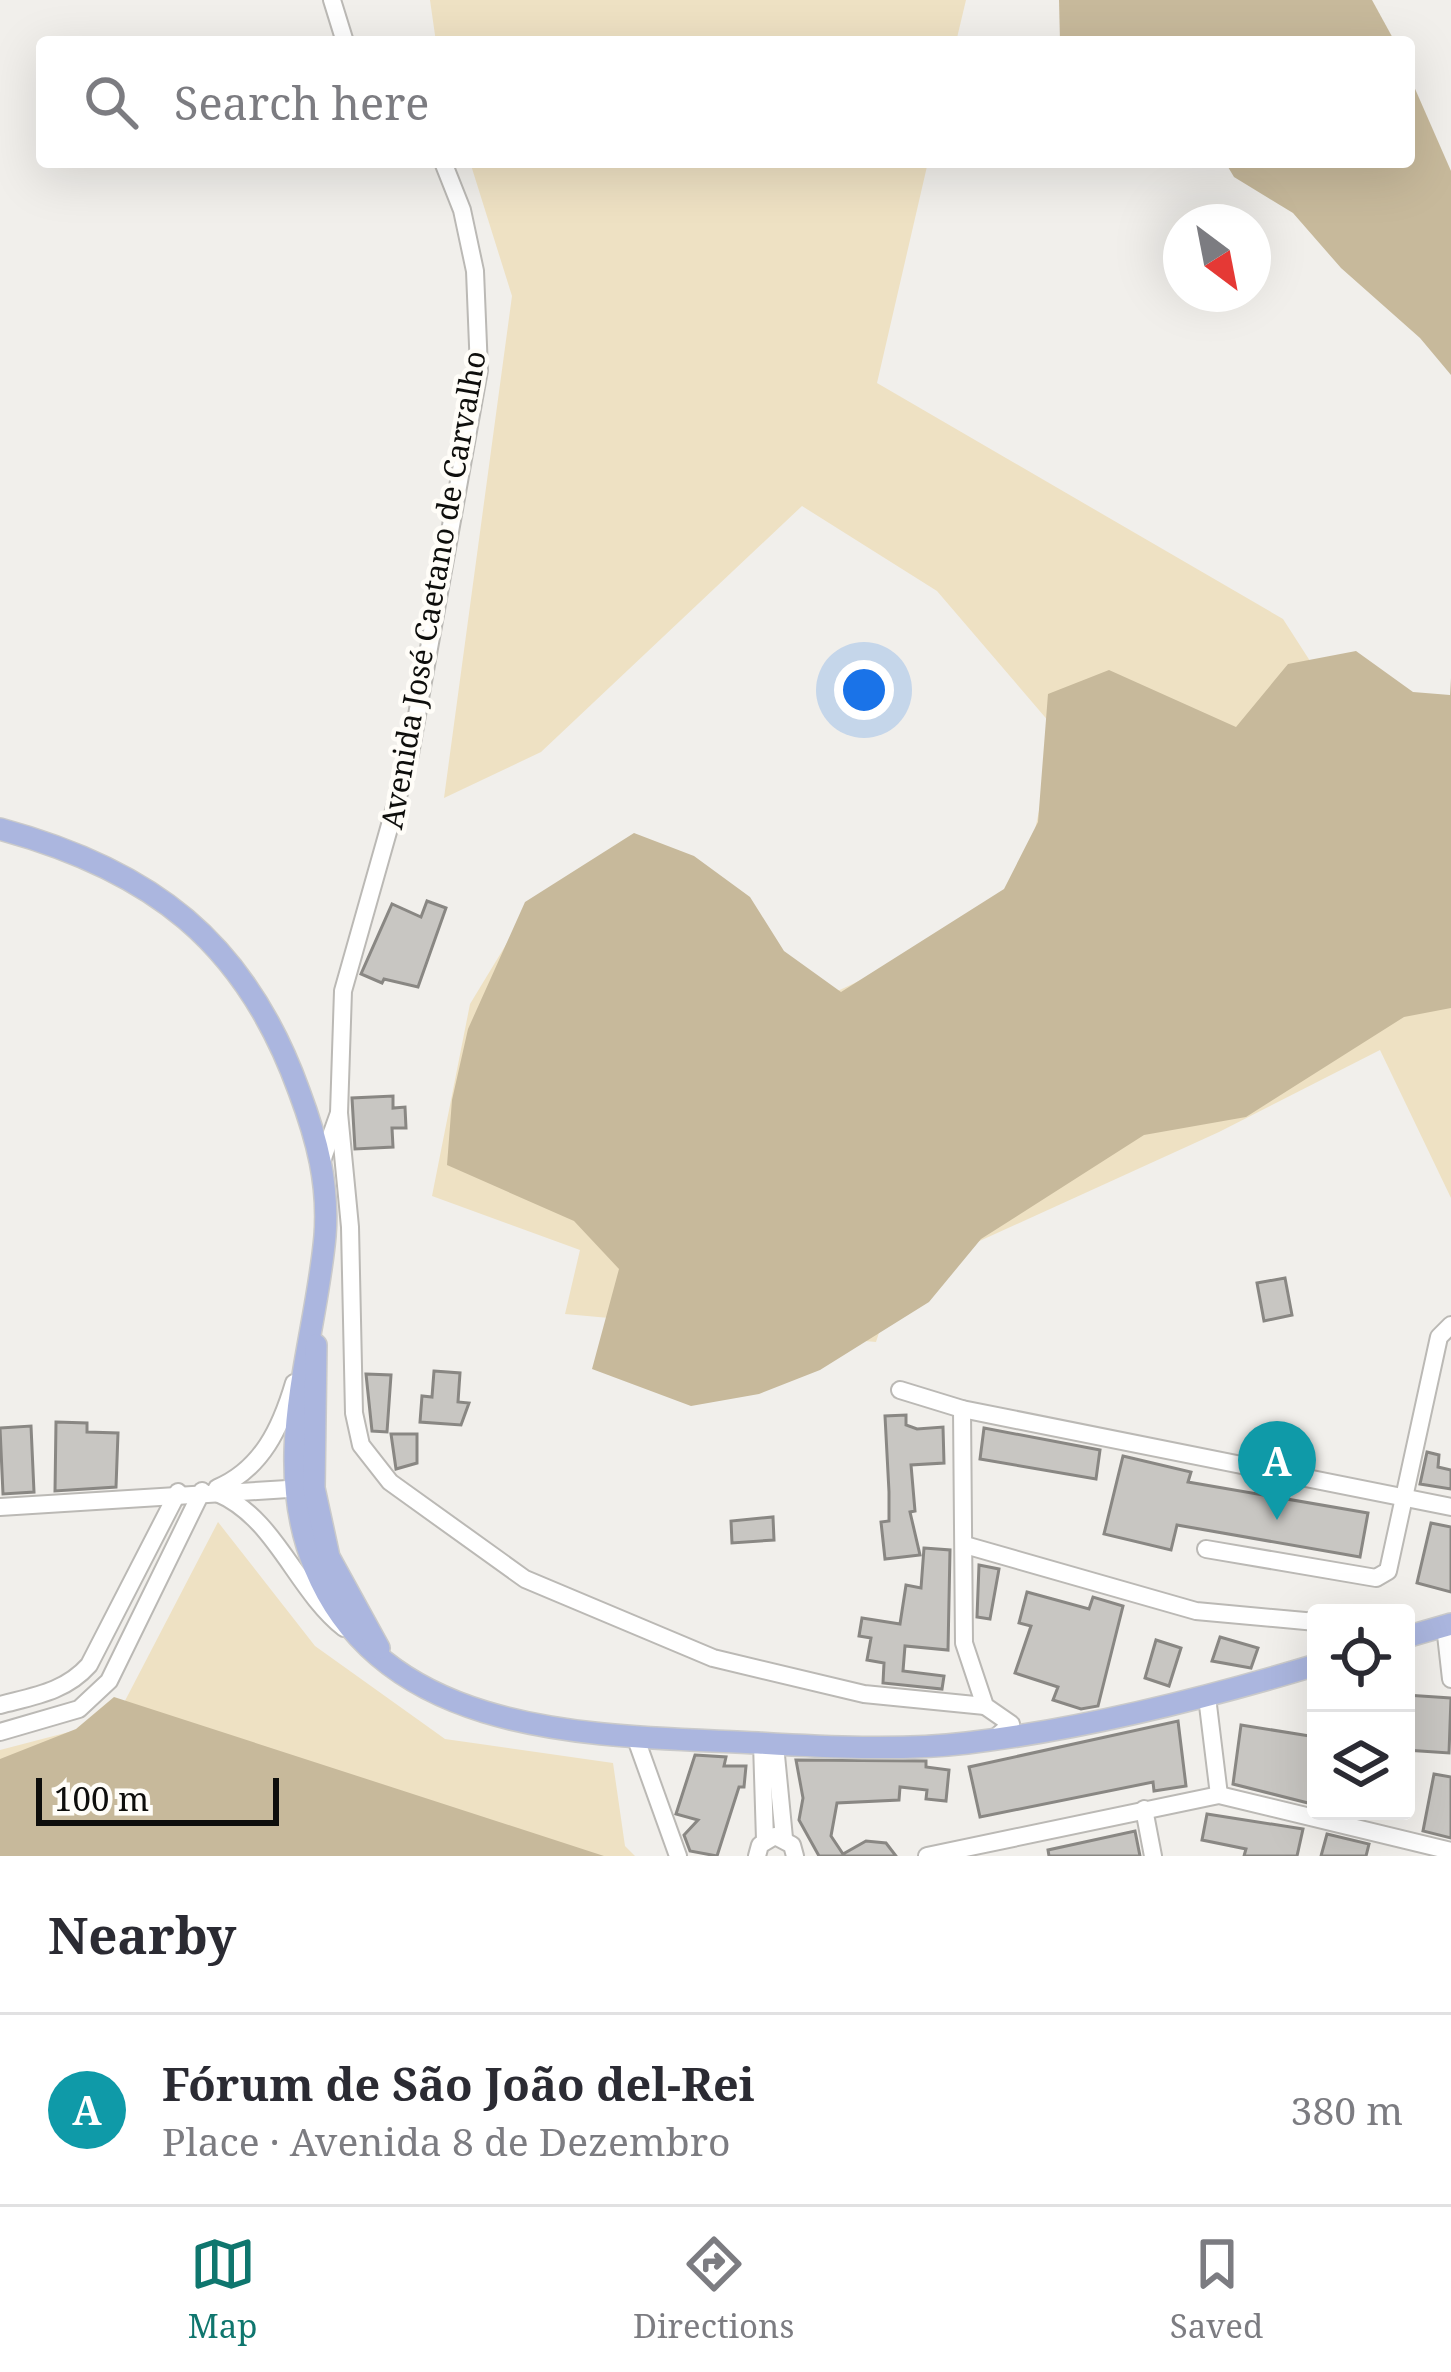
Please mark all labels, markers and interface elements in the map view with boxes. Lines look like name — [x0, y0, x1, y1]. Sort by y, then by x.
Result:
search box — [36, 36, 1415, 168]
icon: search — [78, 69, 144, 135]
text: Search here — [174, 72, 429, 133]
north arrow — [1163, 204, 1271, 312]
street label: Avenida José Caetano de Carvalho — [370, 347, 495, 832]
your location — [834, 660, 894, 720]
pin: A — [1238, 1421, 1316, 1520]
map controls — [1307, 1604, 1415, 1820]
button: locate — [1307, 1604, 1415, 1712]
button: layers — [1307, 1712, 1415, 1820]
scale bar — [36, 1772, 279, 1825]
text: 100 m — [54, 1776, 149, 1821]
text: Nearby — [48, 1899, 236, 1969]
text: Fórum de São João del-Rei — [162, 2053, 755, 2114]
text: A — [72, 2083, 102, 2136]
text: 380 m — [1291, 2083, 1403, 2136]
text: Place · Avenida 8 de Dezembro — [162, 2114, 731, 2167]
tab: Map — [188, 2231, 258, 2348]
tab: Directions — [633, 2231, 794, 2348]
tab: Saved — [1170, 2231, 1263, 2348]

